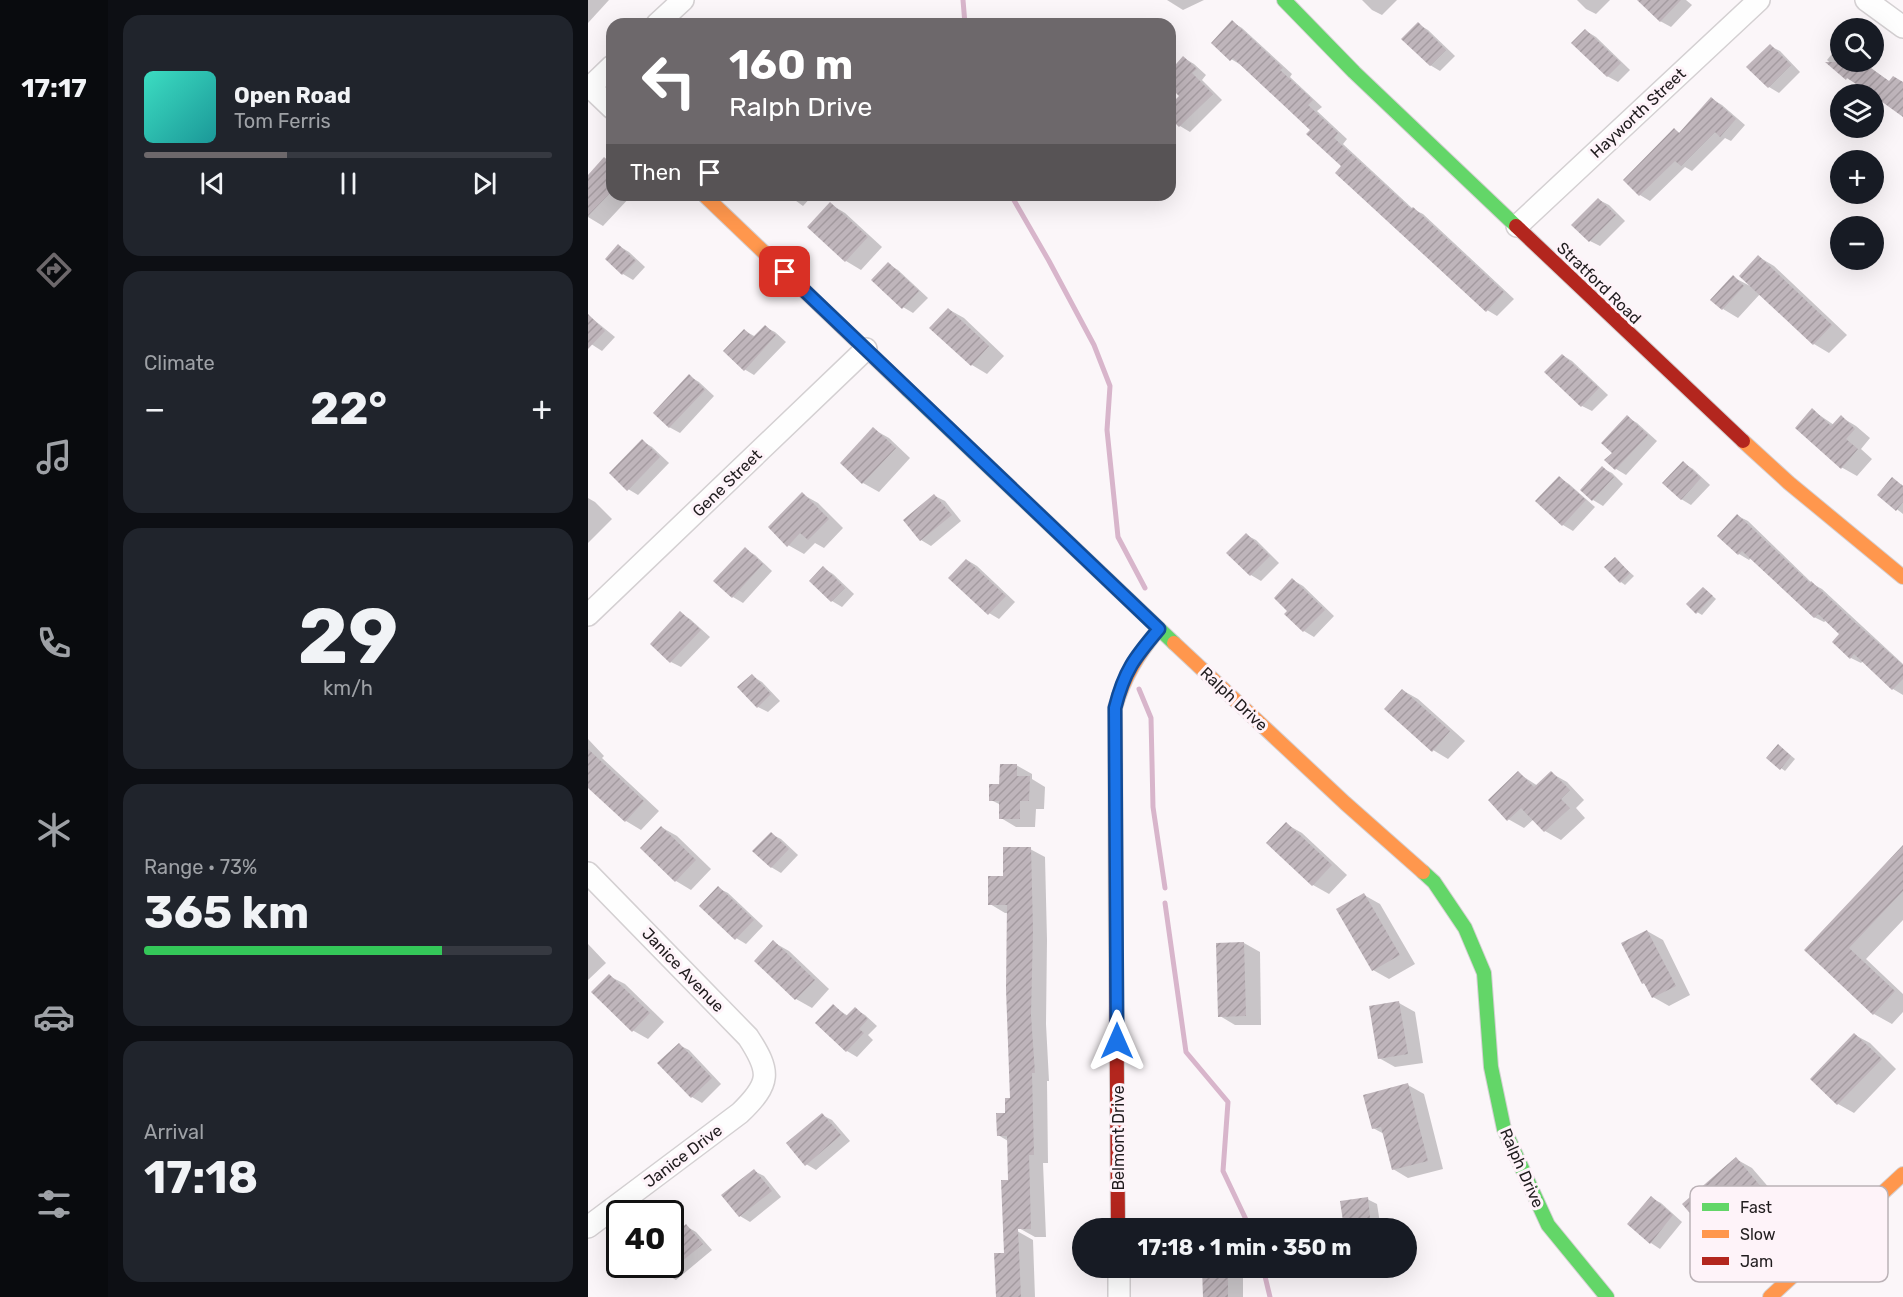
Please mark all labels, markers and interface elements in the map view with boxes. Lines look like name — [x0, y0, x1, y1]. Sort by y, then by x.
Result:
map controls — [1830, 18, 1884, 270]
button: search — [1830, 18, 1884, 72]
text: 160 m — [729, 40, 853, 90]
icon: left — [630, 42, 708, 120]
street label: Hayworth Street — [1587, 64, 1689, 162]
text: 17:17 — [21, 72, 87, 104]
text: Open Road — [234, 82, 351, 109]
button: layers — [1830, 84, 1884, 138]
text: Ralph Drive — [729, 91, 872, 123]
text: Tom Ferris — [234, 109, 331, 133]
button: + — [1830, 150, 1884, 204]
icon: arrive — [693, 156, 726, 189]
text: Then — [630, 159, 681, 186]
icon: previous — [196, 167, 229, 200]
icon: pause — [332, 167, 365, 200]
icon: next — [468, 167, 501, 200]
button: − — [1830, 216, 1884, 270]
street label: Stratford Road — [1553, 238, 1645, 328]
pin — [759, 246, 810, 297]
icon: directions — [33, 249, 75, 291]
icon: arrive — [768, 255, 801, 288]
text: Climate — [144, 351, 215, 375]
text: 22° — [310, 382, 387, 435]
text: − — [144, 389, 165, 428]
text: + — [531, 389, 552, 428]
icon: music — [33, 436, 75, 478]
street label: Gene Street — [688, 445, 766, 521]
text: 29 — [298, 590, 398, 683]
icon: phone — [33, 622, 75, 664]
street label: Ralph Drive — [1196, 663, 1272, 735]
text: km/h — [323, 676, 373, 700]
icon: climate — [33, 809, 75, 851]
text: Range · 73% — [144, 855, 257, 879]
text: 365 km — [144, 886, 309, 939]
street label: Janice Avenue — [638, 924, 728, 1016]
icon: car — [33, 996, 75, 1038]
position arrow — [1085, 1009, 1149, 1073]
street label: Belmont Drive — [1109, 1085, 1128, 1191]
text: Arrival — [144, 1120, 204, 1144]
street label: Janice Drive — [640, 1120, 726, 1191]
street label: Ralph Drive — [1496, 1125, 1548, 1211]
text: 17:18 — [144, 1151, 258, 1204]
icon: filters — [33, 1183, 75, 1225]
legend — [1690, 1186, 1888, 1282]
text: Fast — [1740, 1198, 1772, 1217]
speed limit sign: 40 — [606, 1200, 684, 1278]
text: Slow — [1740, 1225, 1776, 1244]
text: 17:18 · 1 min · 350 m — [1138, 1234, 1351, 1261]
text: Jam — [1740, 1252, 1773, 1271]

